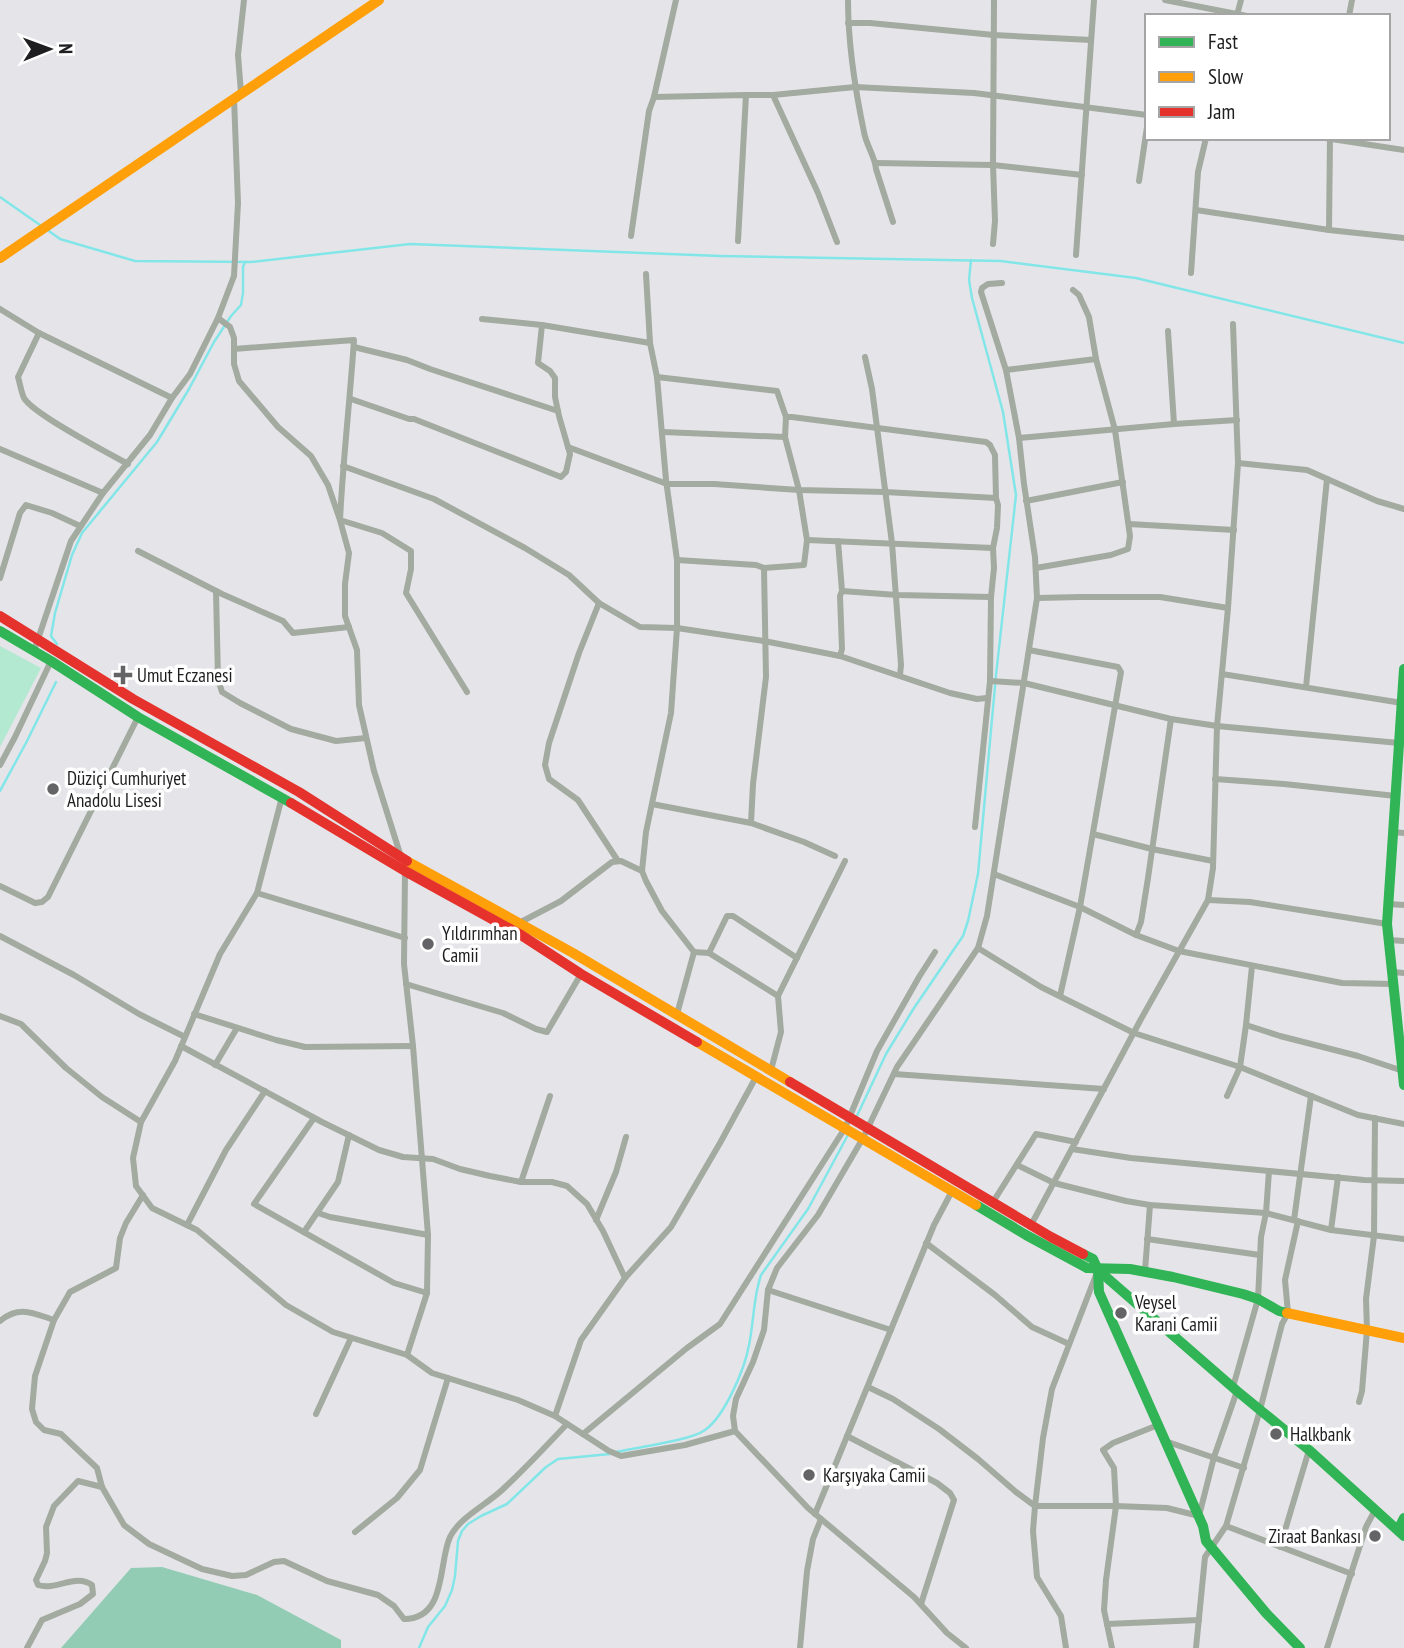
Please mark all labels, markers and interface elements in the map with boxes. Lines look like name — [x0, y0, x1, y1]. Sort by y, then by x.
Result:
north arrow — [14, 14, 84, 84]
legend — [1145, 14, 1390, 140]
text: Fast — [1208, 28, 1238, 55]
text: N — [54, 43, 78, 54]
text: Slow — [1208, 63, 1244, 90]
text: Jam — [1207, 98, 1235, 125]
place label: Umut Eczanesi — [137, 663, 233, 687]
marker: Umut Eczanesi — [115, 667, 131, 683]
place label: Düziçi Cumhuriyet Anadolu Lisesi — [67, 766, 187, 812]
marker: Düziçi Cumhuriyet Anadolu Lisesi — [45, 781, 61, 797]
place label: Yıldırımhan Camii — [442, 921, 518, 967]
marker: Yıldırımhan Camii — [420, 936, 436, 952]
place label: Veysel Karani Camii — [1134, 1290, 1218, 1336]
marker: Veysel Karani Camii — [1113, 1305, 1129, 1321]
place label: Halkbank — [1290, 1422, 1352, 1446]
marker: Halkbank — [1268, 1426, 1284, 1442]
place label: Karşıyaka Camii — [823, 1463, 926, 1487]
marker: Karşıyaka Camii — [801, 1467, 817, 1483]
place label: Ziraat Bankası — [1268, 1524, 1361, 1548]
marker: Ziraat Bankası — [1367, 1528, 1383, 1544]

